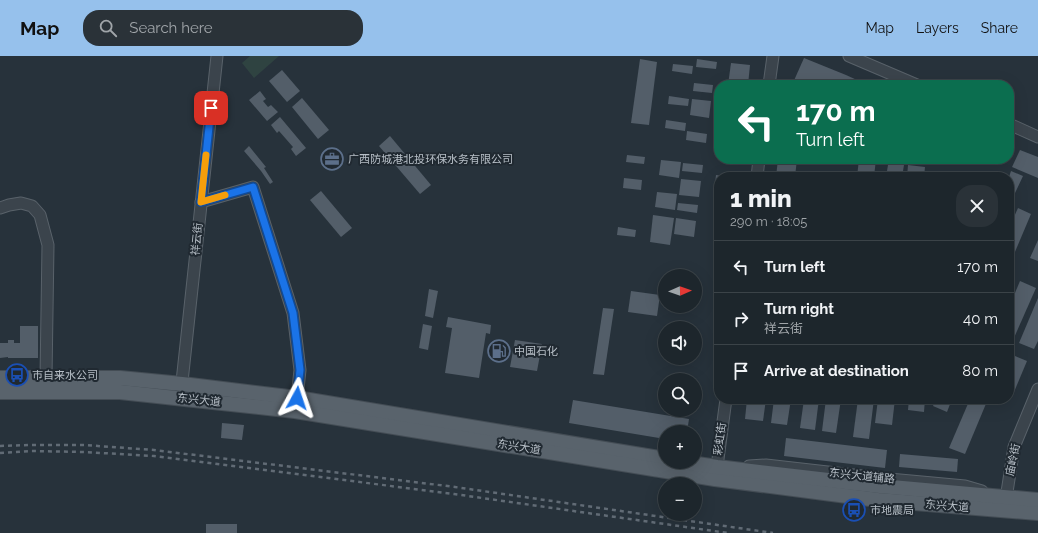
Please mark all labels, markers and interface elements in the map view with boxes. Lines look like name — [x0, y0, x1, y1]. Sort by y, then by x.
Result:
search box — [83, 10, 363, 46]
text: Map — [20, 17, 59, 39]
icon: search — [97, 17, 119, 39]
text: Search here — [129, 19, 213, 37]
text: Map — [866, 20, 894, 36]
text: Layers — [916, 20, 959, 36]
text: Share — [981, 20, 1018, 36]
pin — [194, 91, 228, 125]
text: 170 m — [796, 95, 876, 128]
icon: left — [730, 96, 782, 148]
icon: arrive — [200, 97, 222, 119]
text: Turn left — [796, 129, 865, 150]
office icon: 广西防城港北投环保水务有限公司 — [319, 146, 345, 172]
place label: 广西防城港北投环保水务有限公司 — [348, 153, 513, 166]
text: 1 min — [730, 184, 792, 213]
button: close — [956, 185, 998, 227]
text: 290 m · 18:05 — [730, 214, 807, 229]
street label: 祥云街 — [189, 222, 205, 256]
icon: left — [730, 256, 752, 278]
text: Turn left — [764, 258, 825, 276]
text: 170 m — [957, 258, 998, 276]
north arrow — [658, 269, 702, 313]
map controls — [658, 269, 702, 521]
text: Turn right — [764, 300, 834, 318]
icon: right — [730, 308, 752, 330]
text: 40 m — [963, 310, 998, 328]
button: sound — [658, 321, 702, 365]
text: 祥云街 — [764, 321, 803, 336]
fuel station icon: 中国石化 — [486, 338, 512, 364]
place label: 中国石化 — [514, 345, 558, 358]
icon: arrive — [730, 360, 752, 382]
bus stop icon: 巿自来水公司 — [4, 362, 30, 388]
text: Arrive at destination — [764, 362, 909, 380]
text: 80 m — [962, 362, 998, 380]
place label: 巿自来水公司 — [32, 369, 98, 382]
button: search — [658, 373, 702, 417]
position arrow — [276, 377, 318, 419]
street label: 东兴大道 — [176, 391, 222, 409]
street label: 彩虹街 — [711, 422, 729, 456]
button: + — [658, 425, 702, 469]
street label: 东兴大道 — [496, 437, 542, 457]
street label: 庙岭街 — [1003, 443, 1023, 477]
street label: 东兴大道辅路 — [829, 466, 895, 486]
button: − — [658, 477, 702, 521]
bus stop icon: 巿地震局 — [841, 497, 867, 523]
street label: 东兴大道 — [925, 498, 969, 514]
place label: 巿地震局 — [870, 504, 914, 517]

